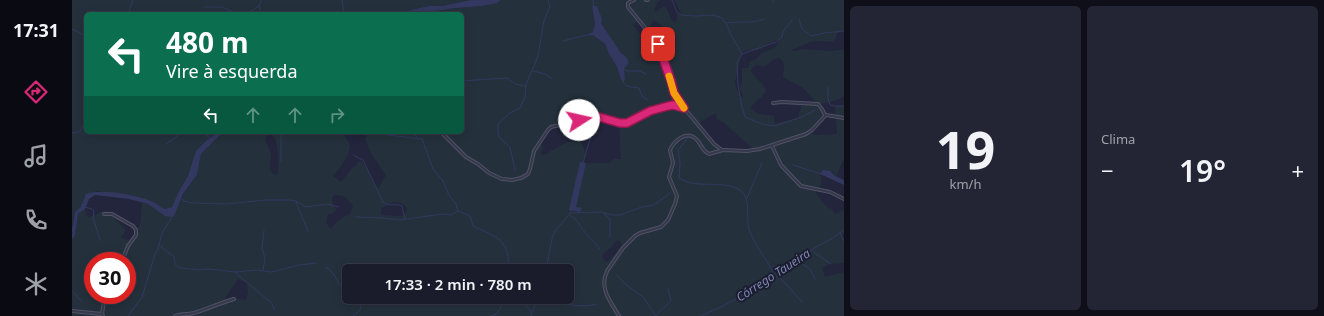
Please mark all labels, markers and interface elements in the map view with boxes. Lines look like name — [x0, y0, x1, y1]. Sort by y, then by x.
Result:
text: 17:31 — [13, 18, 59, 42]
text: 480 m — [166, 23, 249, 61]
pin — [641, 27, 675, 61]
icon: left — [100, 28, 152, 80]
icon: arrive — [647, 33, 669, 55]
text: Vire à esquerda — [166, 59, 298, 83]
icon: directions — [22, 78, 50, 106]
position arrow — [558, 99, 600, 141]
icon: left — [200, 104, 222, 126]
icon: ahead — [242, 104, 264, 126]
icon: ahead — [284, 104, 306, 126]
icon: right — [326, 104, 348, 126]
text: 19 — [936, 113, 995, 184]
text: Clima — [1101, 130, 1135, 148]
icon: music — [22, 142, 50, 170]
text: 19° — [1179, 150, 1226, 191]
text: − — [1101, 155, 1114, 185]
text: + — [1291, 155, 1304, 185]
text: km/h — [950, 175, 981, 193]
icon: phone — [22, 206, 50, 234]
water label: Córrego Taueira — [733, 245, 813, 305]
speed limit sign: 30 — [84, 252, 136, 304]
icon: climate — [22, 270, 50, 298]
text: 17:33 · 2 min · 780 m — [384, 274, 532, 294]

